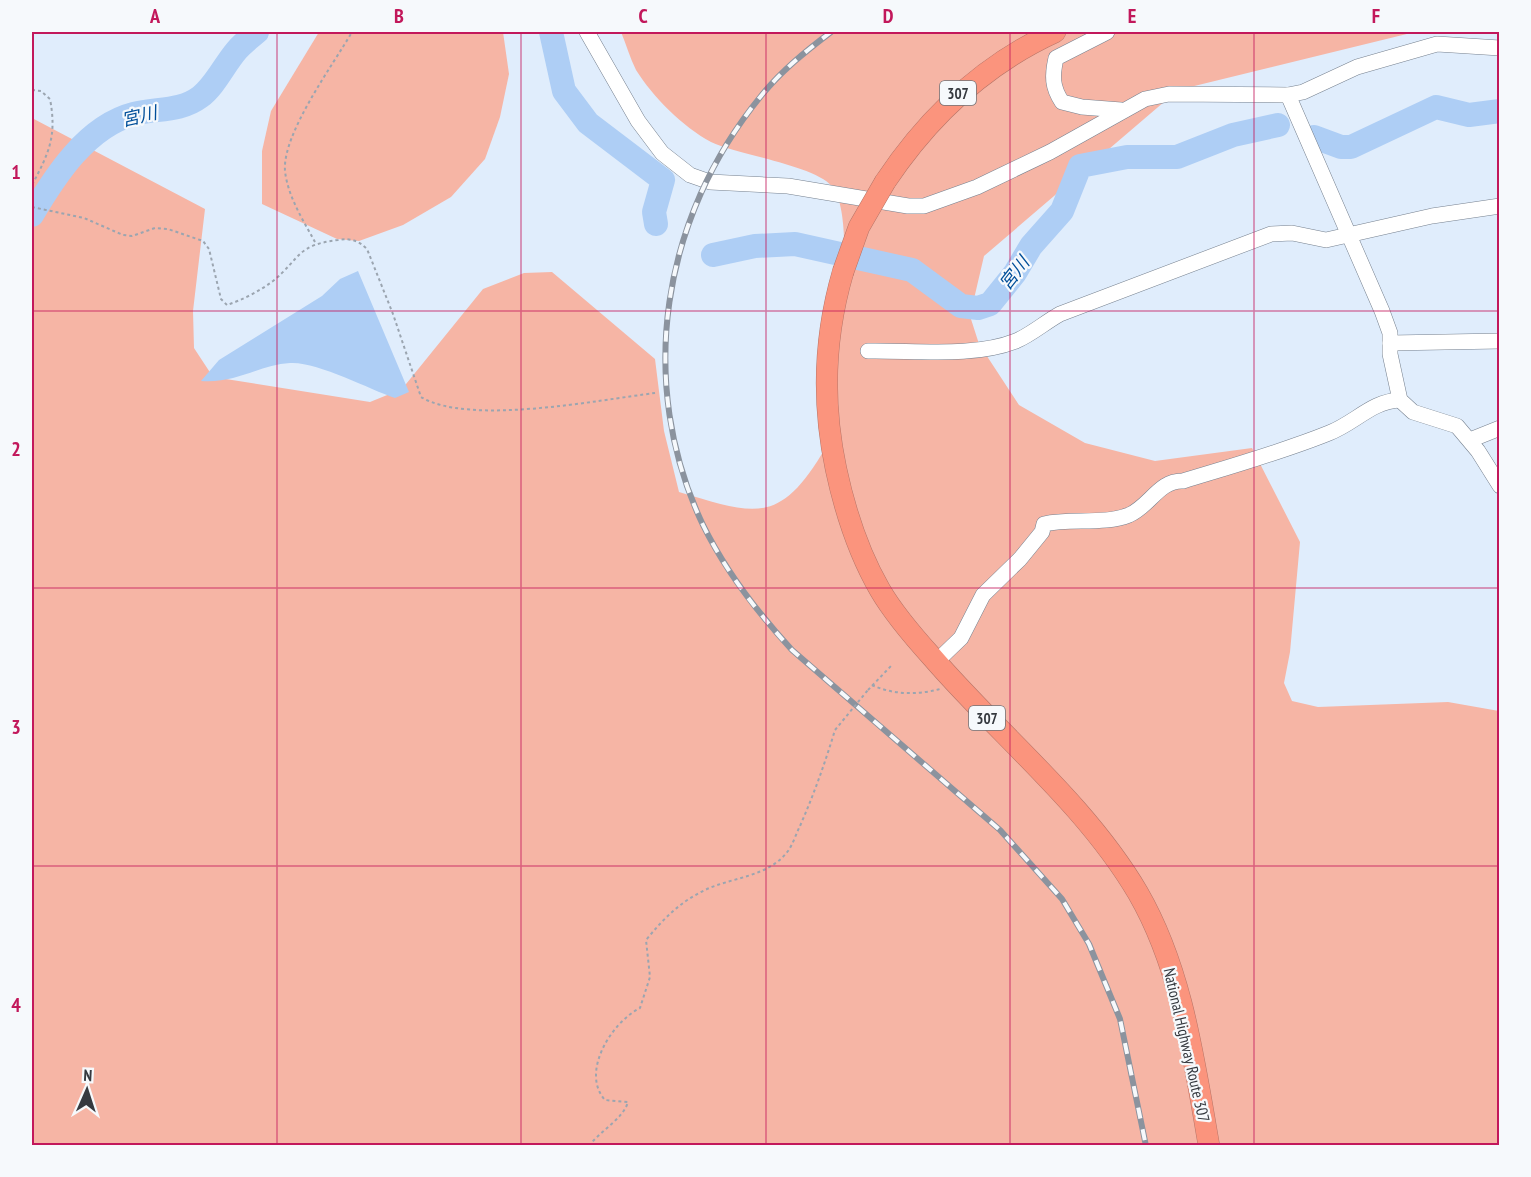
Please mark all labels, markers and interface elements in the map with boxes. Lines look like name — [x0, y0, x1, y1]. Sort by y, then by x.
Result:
text: A — [149, 3, 161, 29]
text: B — [394, 3, 404, 29]
text: C — [638, 3, 648, 29]
text: D — [883, 3, 894, 29]
text: E — [1128, 3, 1136, 29]
text: F — [1372, 3, 1380, 29]
road number: 307 — [940, 81, 976, 105]
water label: 宮川 — [119, 100, 161, 131]
text: 1 — [11, 159, 21, 185]
water label: 宮川 — [994, 250, 1035, 294]
text: 2 — [11, 436, 21, 462]
road number: 307 — [969, 706, 1005, 730]
text: 3 — [11, 714, 21, 740]
street label: National Highway Route 307 — [1159, 966, 1215, 1124]
text: 4 — [11, 992, 21, 1018]
north arrow — [57, 1060, 117, 1120]
text: N — [83, 1065, 93, 1085]

